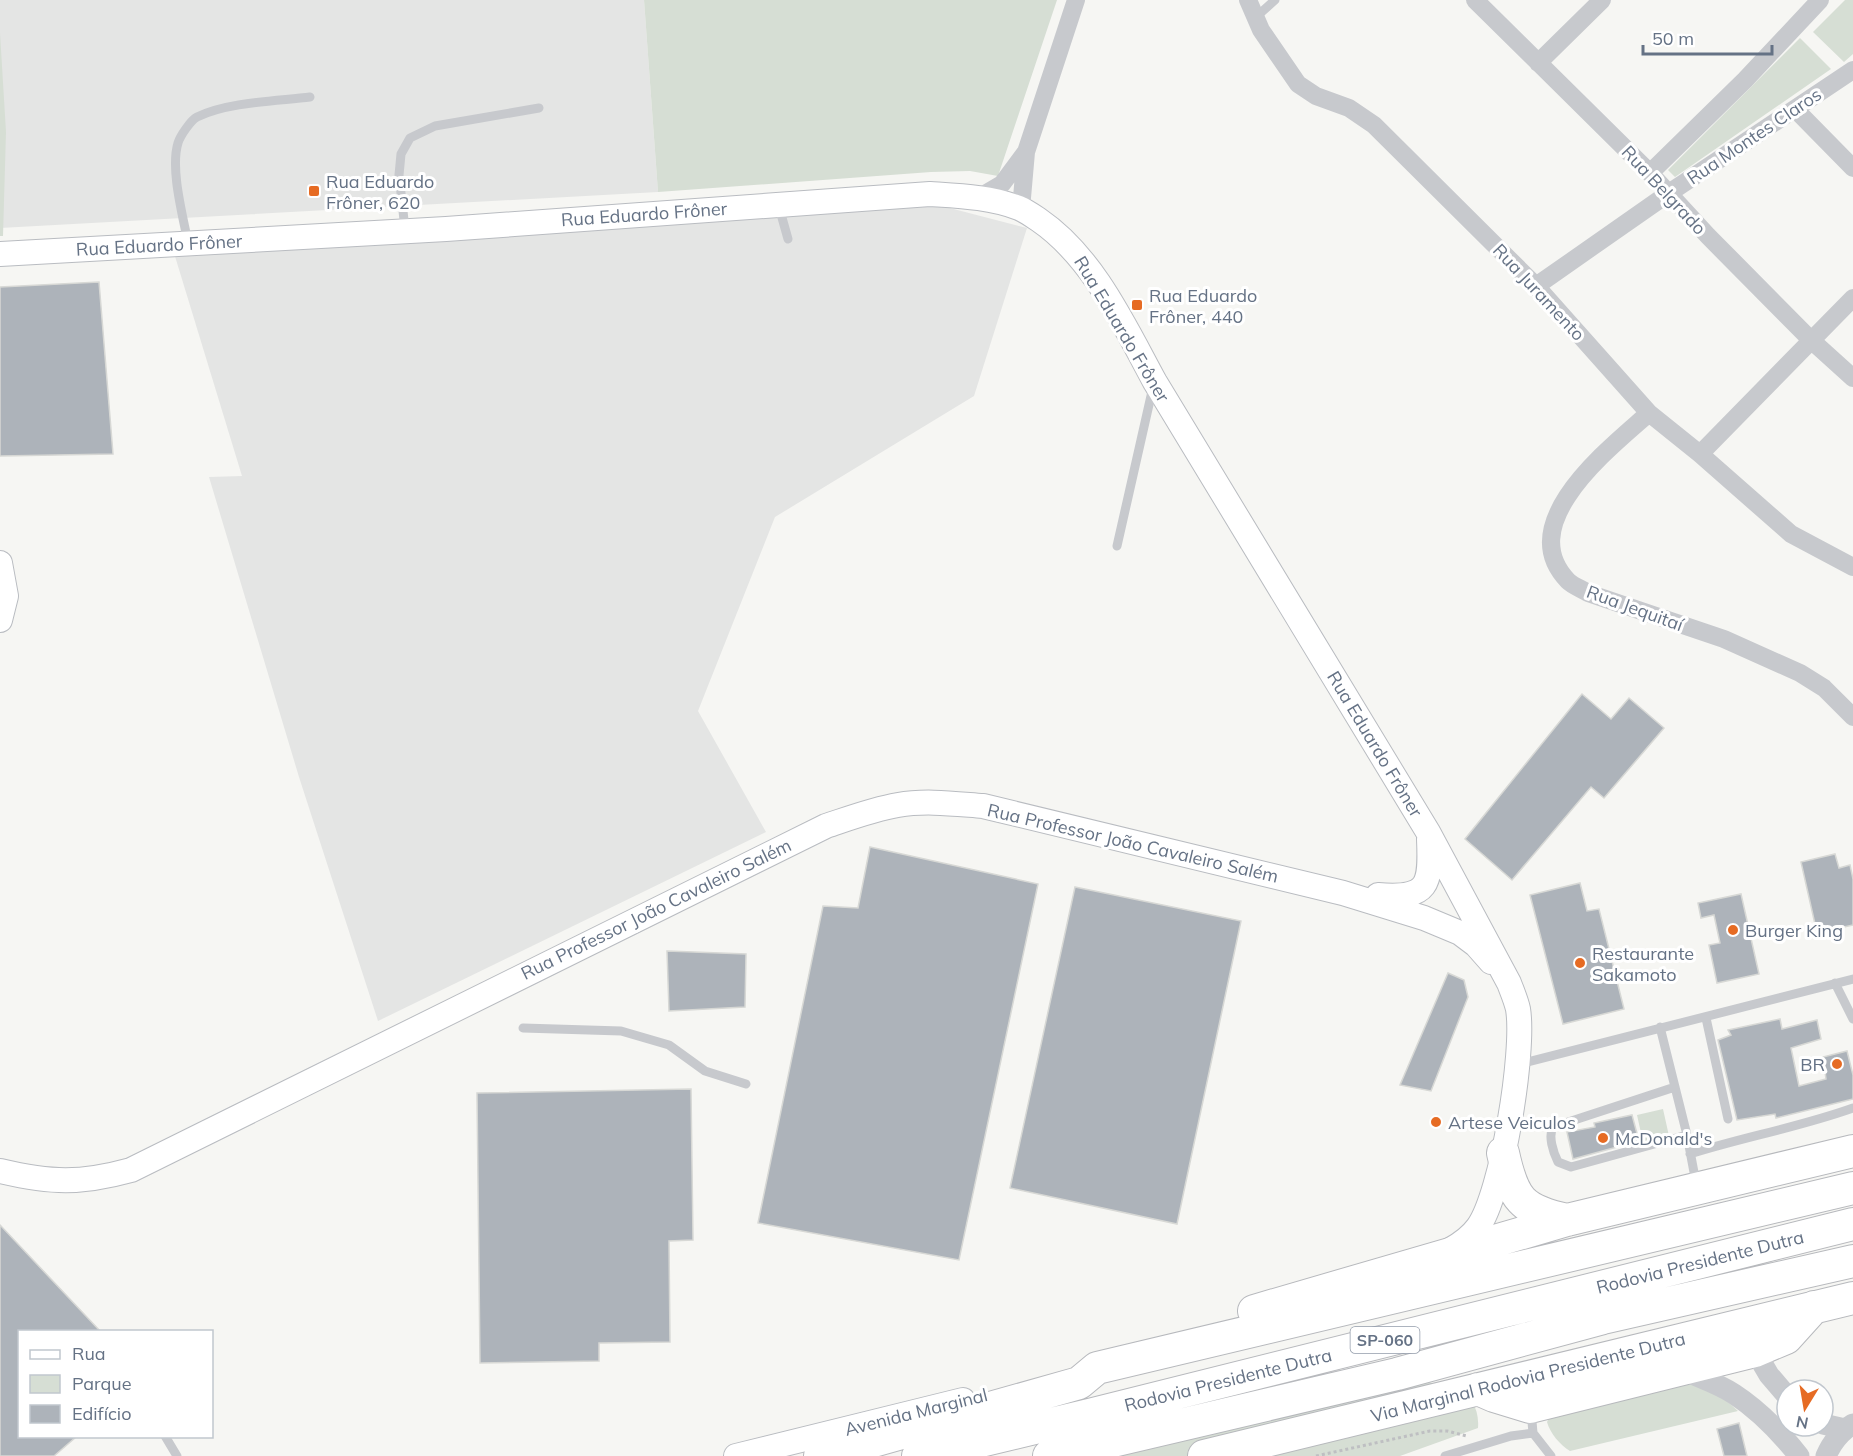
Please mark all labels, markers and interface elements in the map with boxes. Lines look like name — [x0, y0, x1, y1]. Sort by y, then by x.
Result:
scale bar — [1643, 18, 1772, 56]
text: 50 m — [1652, 27, 1694, 50]
street label: Rua Montes Claros — [1682, 82, 1826, 190]
street label: Rua Belgrado — [1617, 141, 1711, 239]
place label: Rua Eduardo Frôner, 620 — [326, 170, 434, 214]
marker: Rua Eduardo Frôner, 620 — [307, 184, 321, 198]
street label: Rua Eduardo Frôner — [560, 197, 728, 231]
street label: Rua Eduardo Frôner — [75, 229, 243, 261]
street label: Rua Juramento — [1488, 239, 1590, 345]
street label: Rua Eduardo Frôner — [1069, 252, 1175, 407]
place label: Rua Eduardo Frôner, 440 — [1149, 284, 1257, 328]
marker: Rua Eduardo Frôner, 440 — [1130, 298, 1144, 312]
street label: Rua Jequitaí — [1584, 580, 1688, 637]
street label: Rua Eduardo Frôner — [1322, 667, 1428, 822]
street label: Rua Professor João Cavaleiro Salém — [985, 798, 1281, 888]
street label: Rua Professor João Cavaleiro Salém — [517, 833, 795, 985]
place label: Burger King — [1745, 919, 1843, 942]
marker: Burger King — [1726, 923, 1740, 937]
place label: Restaurante Sakamoto — [1592, 942, 1694, 986]
marker: Restaurante Sakamoto — [1573, 956, 1587, 970]
place label: BR — [1800, 1053, 1825, 1076]
marker: BR — [1830, 1057, 1844, 1071]
place label: Artese Veiculos — [1448, 1111, 1576, 1134]
marker: Artese Veiculos — [1429, 1115, 1443, 1129]
place label: McDonald's — [1615, 1127, 1712, 1150]
marker: McDonald's — [1596, 1131, 1610, 1145]
street label: Rodovia Presidente Dutra — [1594, 1225, 1806, 1299]
road number: SP-060 — [1350, 1327, 1420, 1353]
street label: Via Marginal Rodovia Presidente Dutra — [1368, 1327, 1688, 1427]
legend — [18, 1330, 213, 1438]
text: Rua — [72, 1342, 106, 1365]
street label: Rodovia Presidente Dutra — [1122, 1343, 1334, 1417]
text: Parque — [72, 1372, 131, 1395]
north arrow — [1775, 1378, 1835, 1438]
street label: Avenida Marginal — [842, 1383, 990, 1441]
text: Edifício — [72, 1402, 131, 1425]
text: N — [1794, 1412, 1810, 1434]

